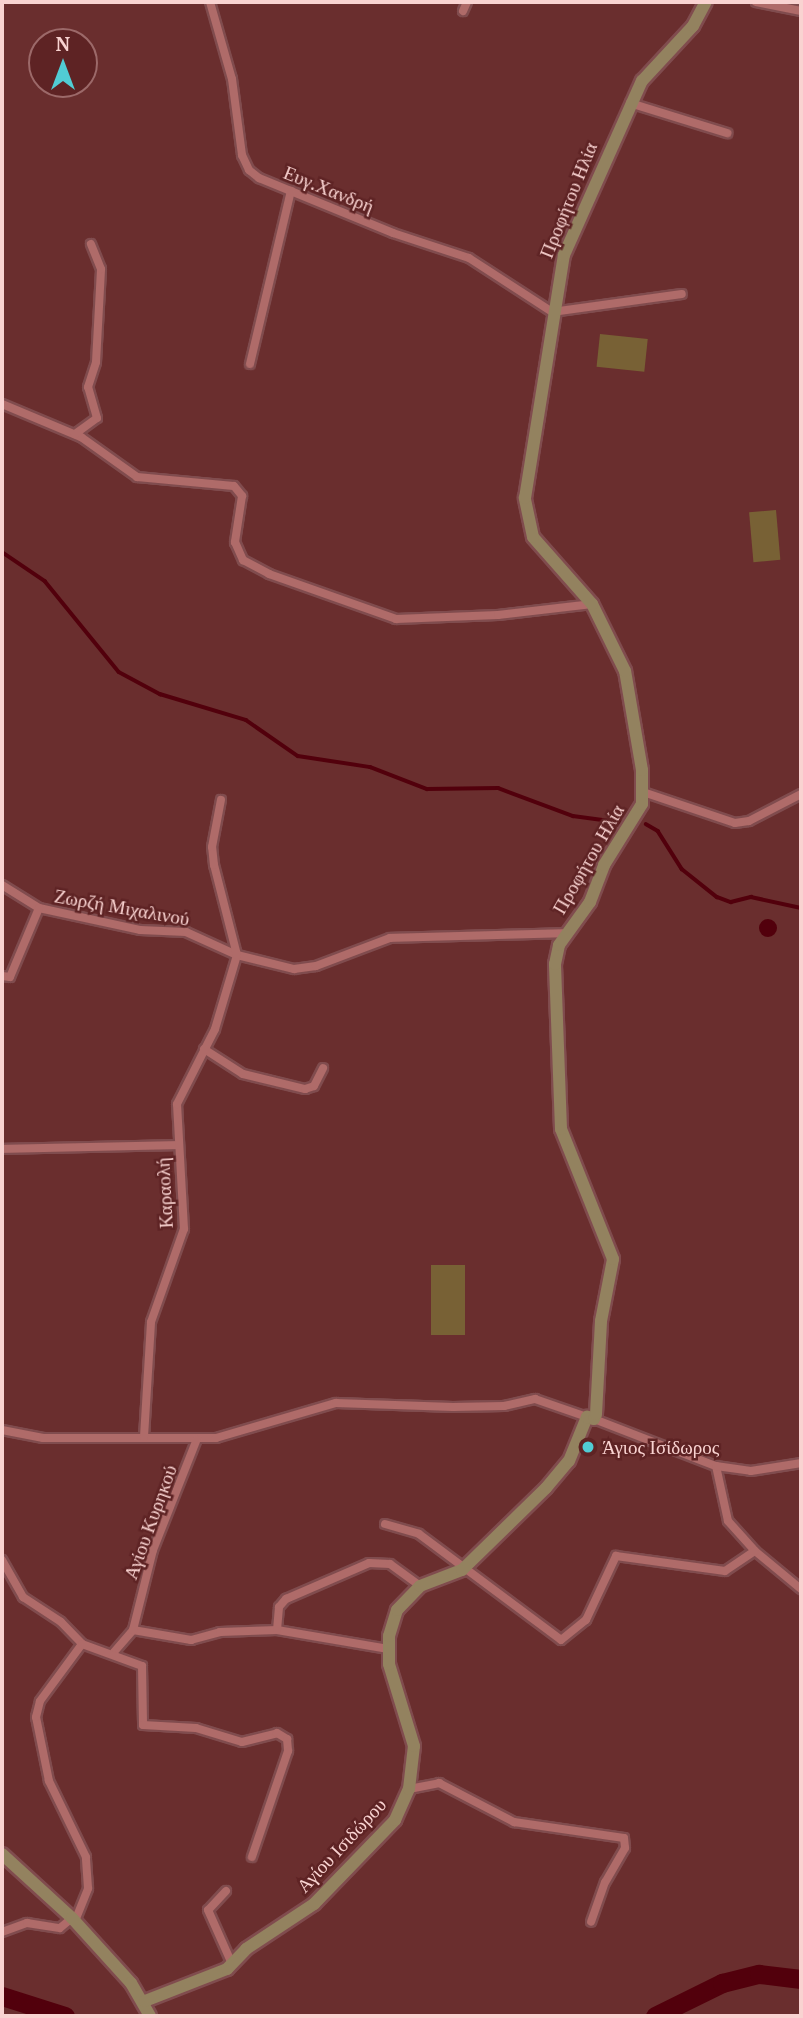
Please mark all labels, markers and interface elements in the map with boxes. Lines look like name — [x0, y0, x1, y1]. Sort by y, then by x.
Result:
north arrow — [28, 28, 98, 98]
text: N — [56, 31, 70, 56]
street label: Προφήτου Ηλία — [534, 139, 602, 261]
street label: Ευγ.Χανδρή — [281, 161, 377, 217]
street label: Προφήτου Ηλία — [547, 800, 629, 918]
street label: Ζωρζή Μιχαλινού — [53, 884, 191, 930]
street label: Καραολή — [151, 1157, 177, 1229]
place label: Άγιος Ισίδωρος — [602, 1436, 719, 1458]
marker: Άγιος Ισίδωρος — [580, 1439, 596, 1455]
street label: Αγίου Κυρηκού — [119, 1462, 181, 1582]
street label: Αγίου Ισιδώρου — [291, 1793, 391, 1897]

